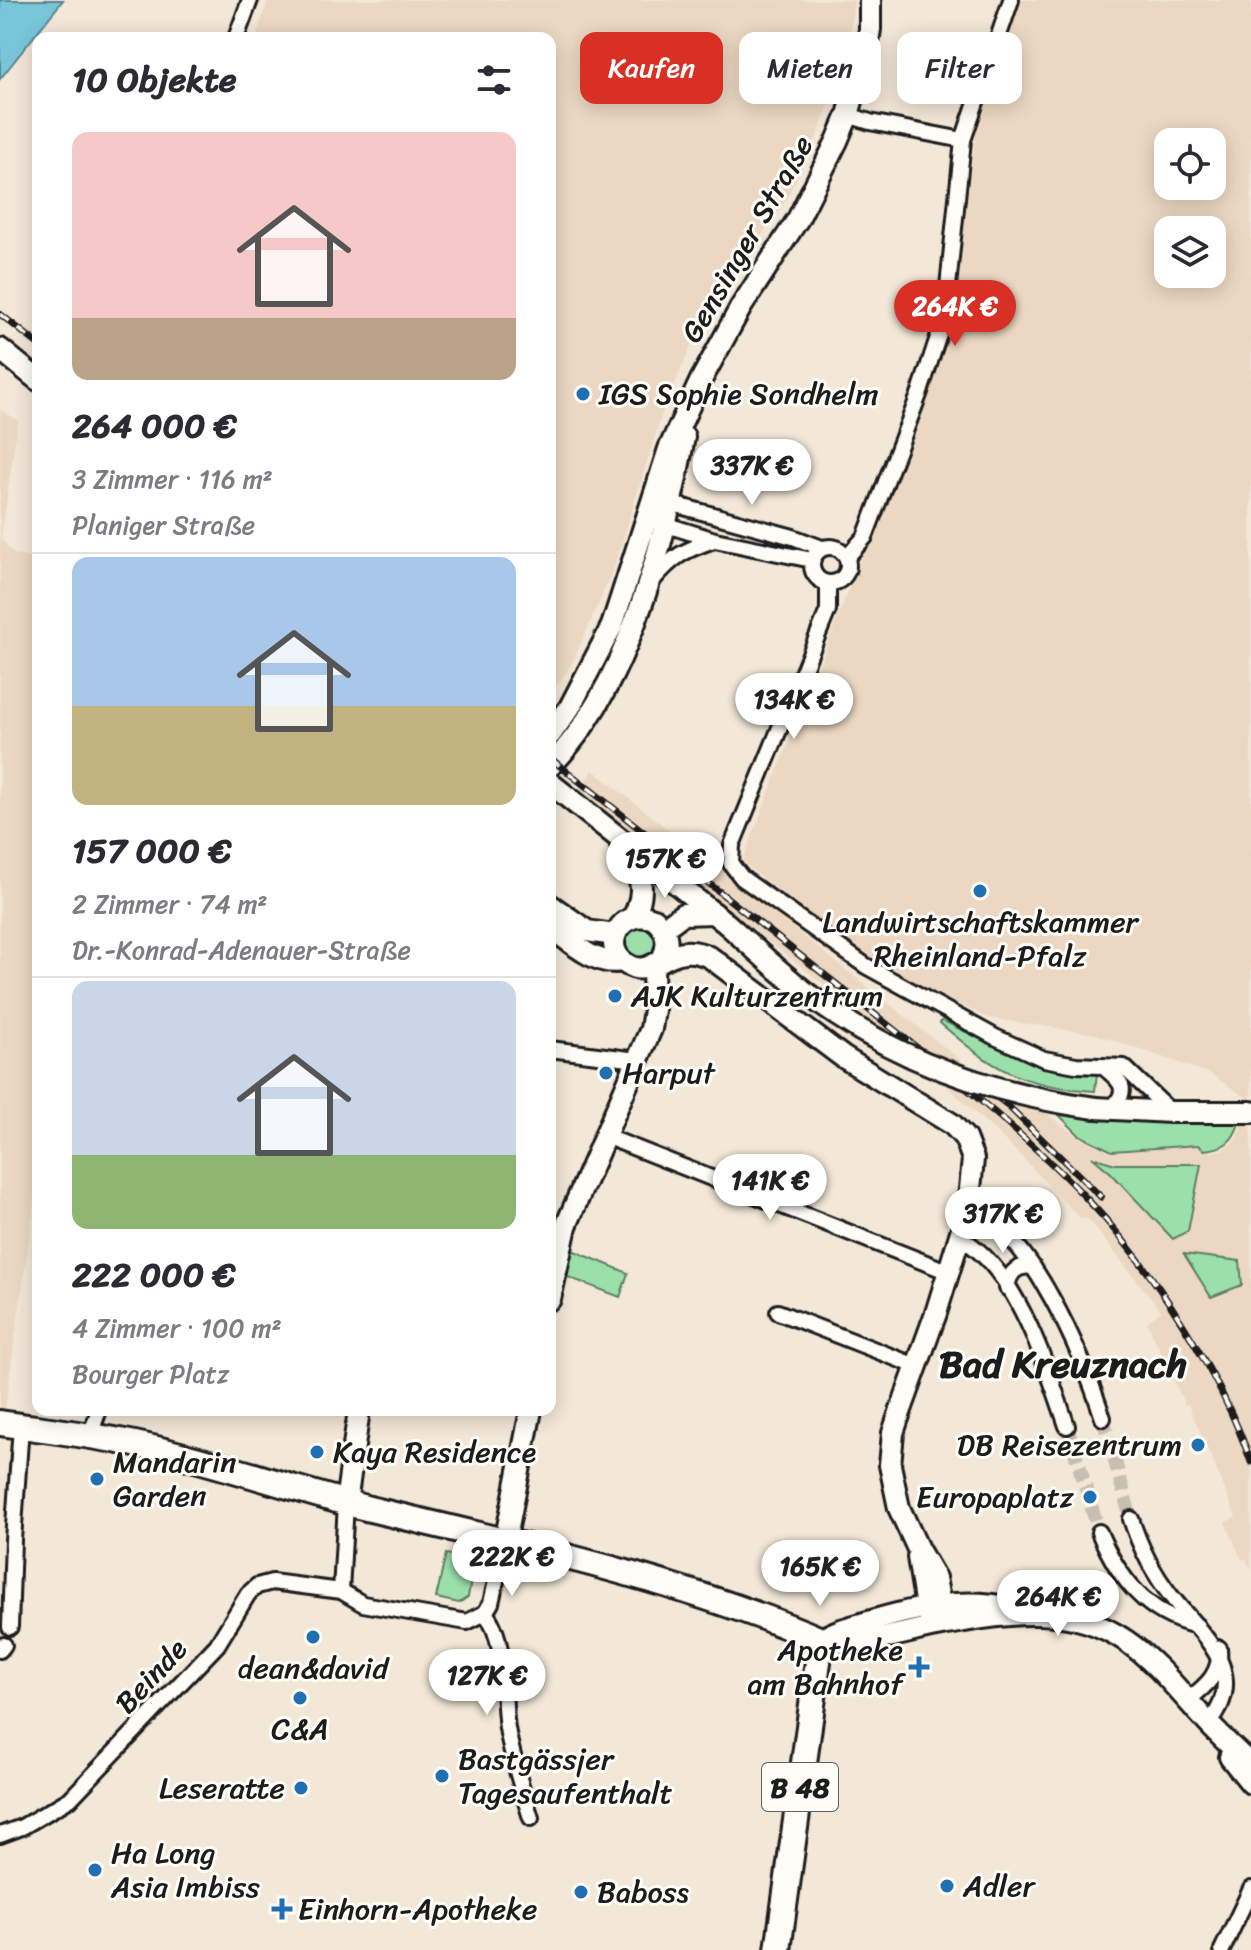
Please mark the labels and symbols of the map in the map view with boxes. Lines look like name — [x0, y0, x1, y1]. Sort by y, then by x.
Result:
street label: Gensinger Straße — [665, 125, 829, 353]
pin: 264K € — [890, 280, 1020, 348]
place label: IGS Sophie Sondhelm — [598, 367, 878, 421]
marker: IGS Sophie Sondhelm — [574, 385, 592, 403]
pin: 337K € — [687, 439, 817, 507]
pin: 134K € — [729, 673, 859, 741]
pin: 157K € — [600, 832, 730, 900]
marker: Landwirtschaftskammer Rheinland-Pfalz — [971, 882, 989, 900]
place label: Landwirtschaftskammer Rheinland-Pfalz — [822, 895, 1140, 983]
place label: AJK Kulturzentrum — [630, 969, 883, 1023]
marker: AJK Kulturzentrum — [606, 987, 624, 1005]
place label: Harput — [622, 1046, 717, 1100]
marker: Harput — [597, 1064, 615, 1082]
pin: 141K € — [705, 1154, 835, 1222]
pin: 317K € — [938, 1187, 1068, 1255]
district label: Bad Kreuznach — [939, 1331, 1187, 1398]
place label: DB Reisezentrum — [957, 1418, 1182, 1472]
place label: Kaya Residence — [333, 1425, 536, 1479]
place label: Mandarin Garden — [113, 1435, 236, 1523]
marker: DB Reisezentrum — [1189, 1436, 1207, 1454]
marker: Kaya Residence — [308, 1443, 326, 1461]
marker: Mandarin Garden — [88, 1470, 106, 1488]
place label: Europaplatz — [916, 1470, 1075, 1524]
marker: Europaplatz — [1081, 1488, 1099, 1506]
pin: 222K € — [447, 1530, 577, 1598]
pin: 165K € — [755, 1540, 885, 1608]
pin: 264K € — [993, 1570, 1123, 1638]
place label: Apotheke am Bahnhof — [748, 1623, 906, 1711]
street label: Beinde — [101, 1625, 201, 1727]
marker: dean&david — [304, 1628, 322, 1646]
place label: dean&david — [238, 1641, 390, 1695]
pin: 127K € — [422, 1649, 552, 1717]
marker: Apotheke am Bahnhof — [910, 1658, 928, 1676]
marker: C&A — [291, 1689, 309, 1707]
place label: C&A — [271, 1702, 329, 1756]
place label: Bastgässjer Tagesaufenthalt — [458, 1732, 673, 1820]
place label: Leseratte — [159, 1761, 285, 1815]
road number: B 48 — [762, 1763, 838, 1811]
marker: Bastgässjer Tagesaufenthalt — [433, 1767, 451, 1785]
marker: Leseratte — [292, 1779, 310, 1797]
place label: Ha Long Asia Imbiss — [110, 1826, 260, 1914]
place label: Adler — [962, 1859, 1036, 1913]
marker: Ha Long Asia Imbiss — [86, 1861, 104, 1879]
place label: Baboss — [597, 1865, 689, 1919]
marker: Adler — [938, 1877, 956, 1895]
place label: Einhorn-Apotheke — [298, 1882, 537, 1936]
marker: Baboss — [572, 1883, 590, 1901]
marker: Einhorn-Apotheke — [273, 1900, 291, 1918]

